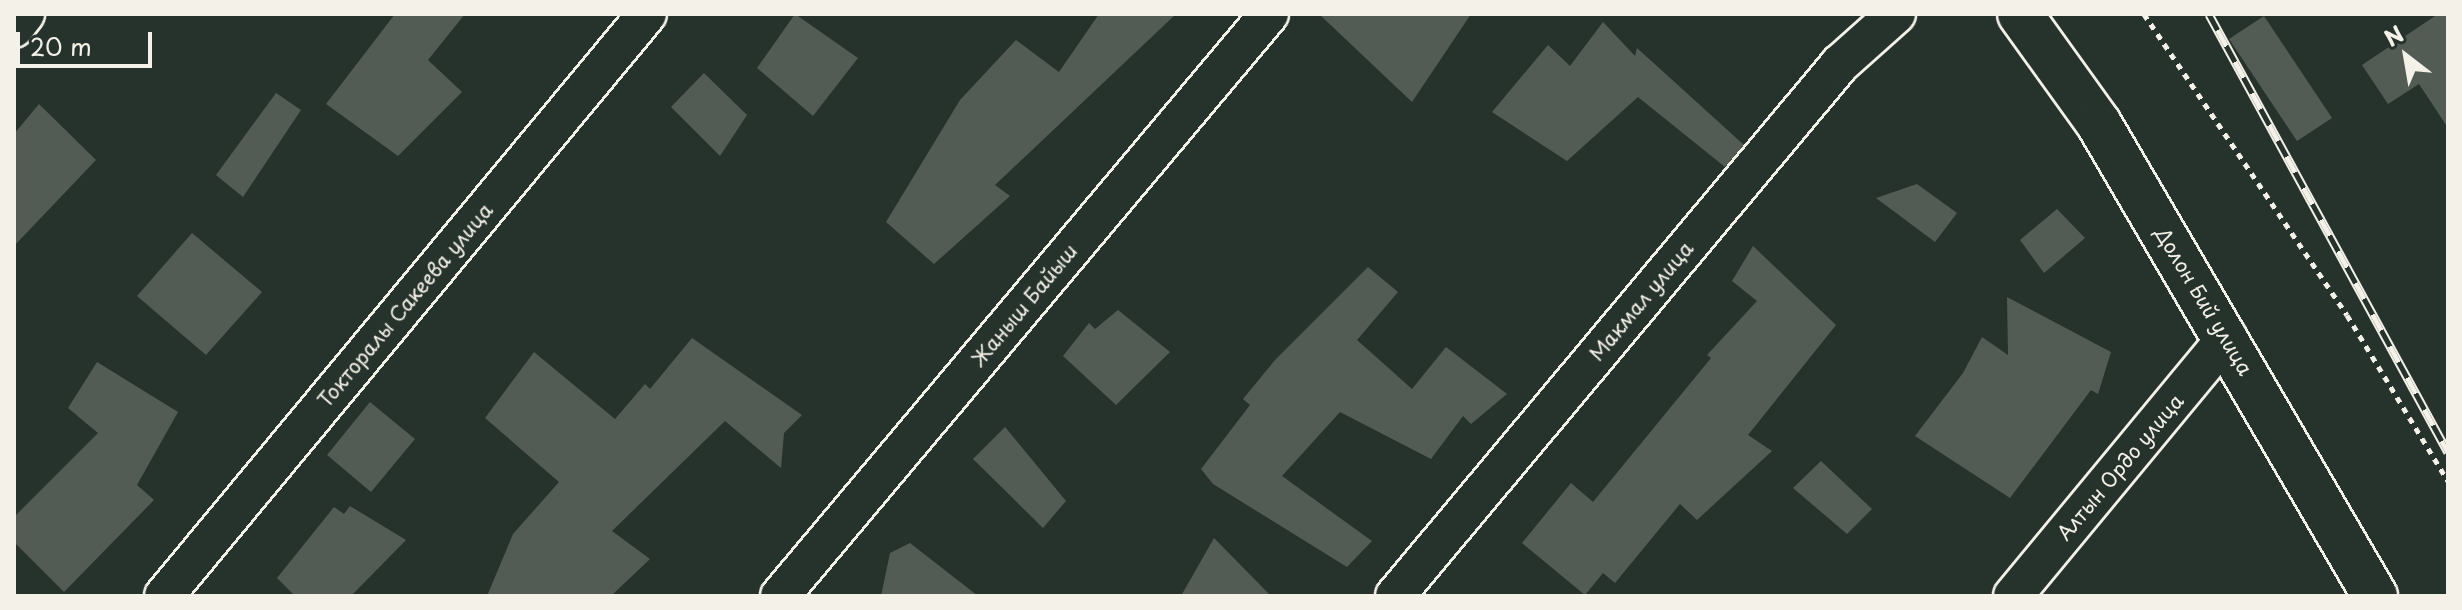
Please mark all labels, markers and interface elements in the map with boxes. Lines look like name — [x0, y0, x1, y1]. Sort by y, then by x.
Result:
scale bar — [20, 16, 156, 66]
north arrow — [2366, 16, 2446, 96]
text: N — [2377, 16, 2409, 54]
text: 20 m — [30, 28, 92, 64]
street label: Токторалы Сакеева улица — [312, 197, 498, 413]
street label: Долон Бий улица — [2150, 222, 2258, 380]
street label: Макмал улица — [1584, 236, 1698, 366]
street label: Жаныш Байыш — [965, 238, 1083, 372]
street label: Алтын Ордо улица — [2051, 388, 2189, 546]

